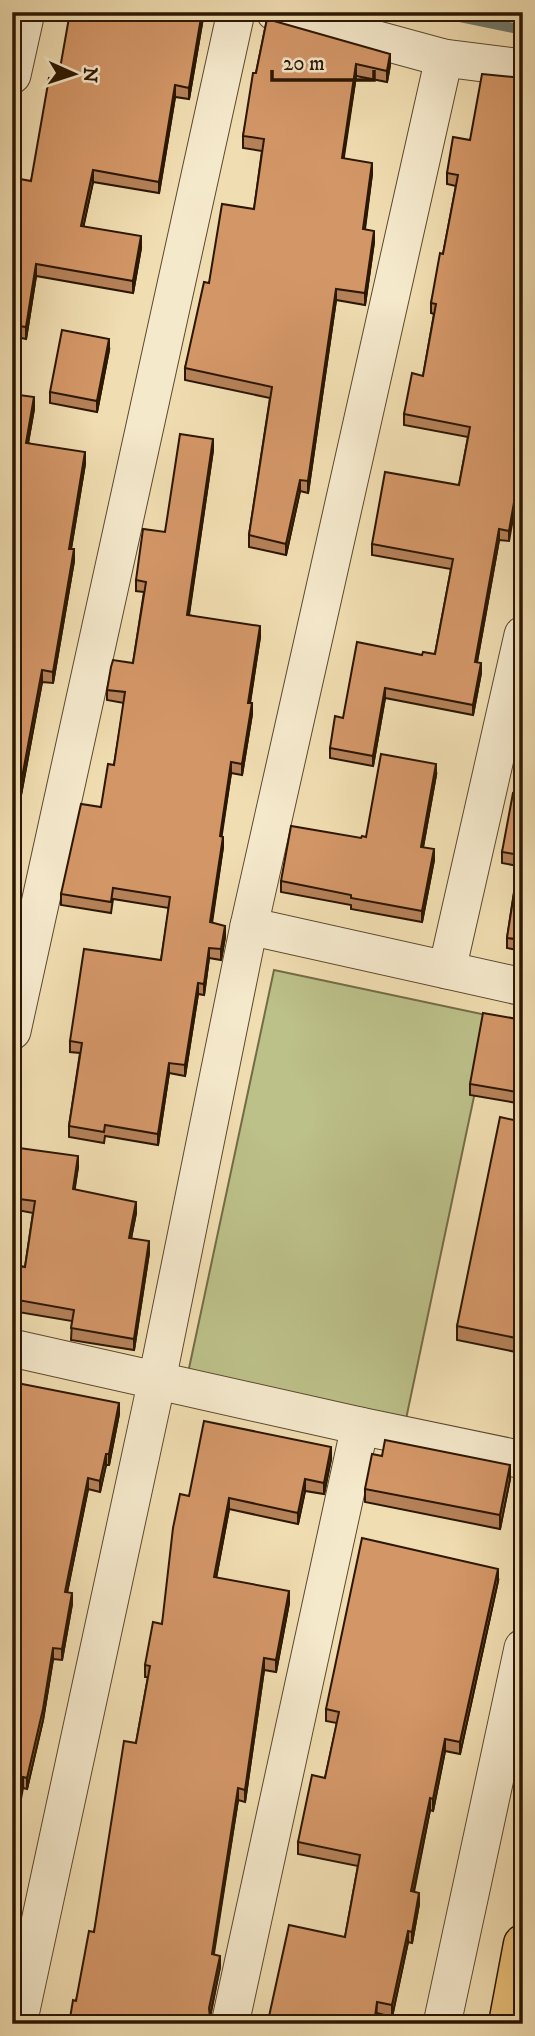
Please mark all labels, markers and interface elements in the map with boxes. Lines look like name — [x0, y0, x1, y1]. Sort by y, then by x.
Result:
north arrow — [38, 38, 108, 108]
scale bar — [272, 38, 374, 82]
text: 20 m — [283, 51, 325, 77]
text: N — [78, 66, 101, 84]

